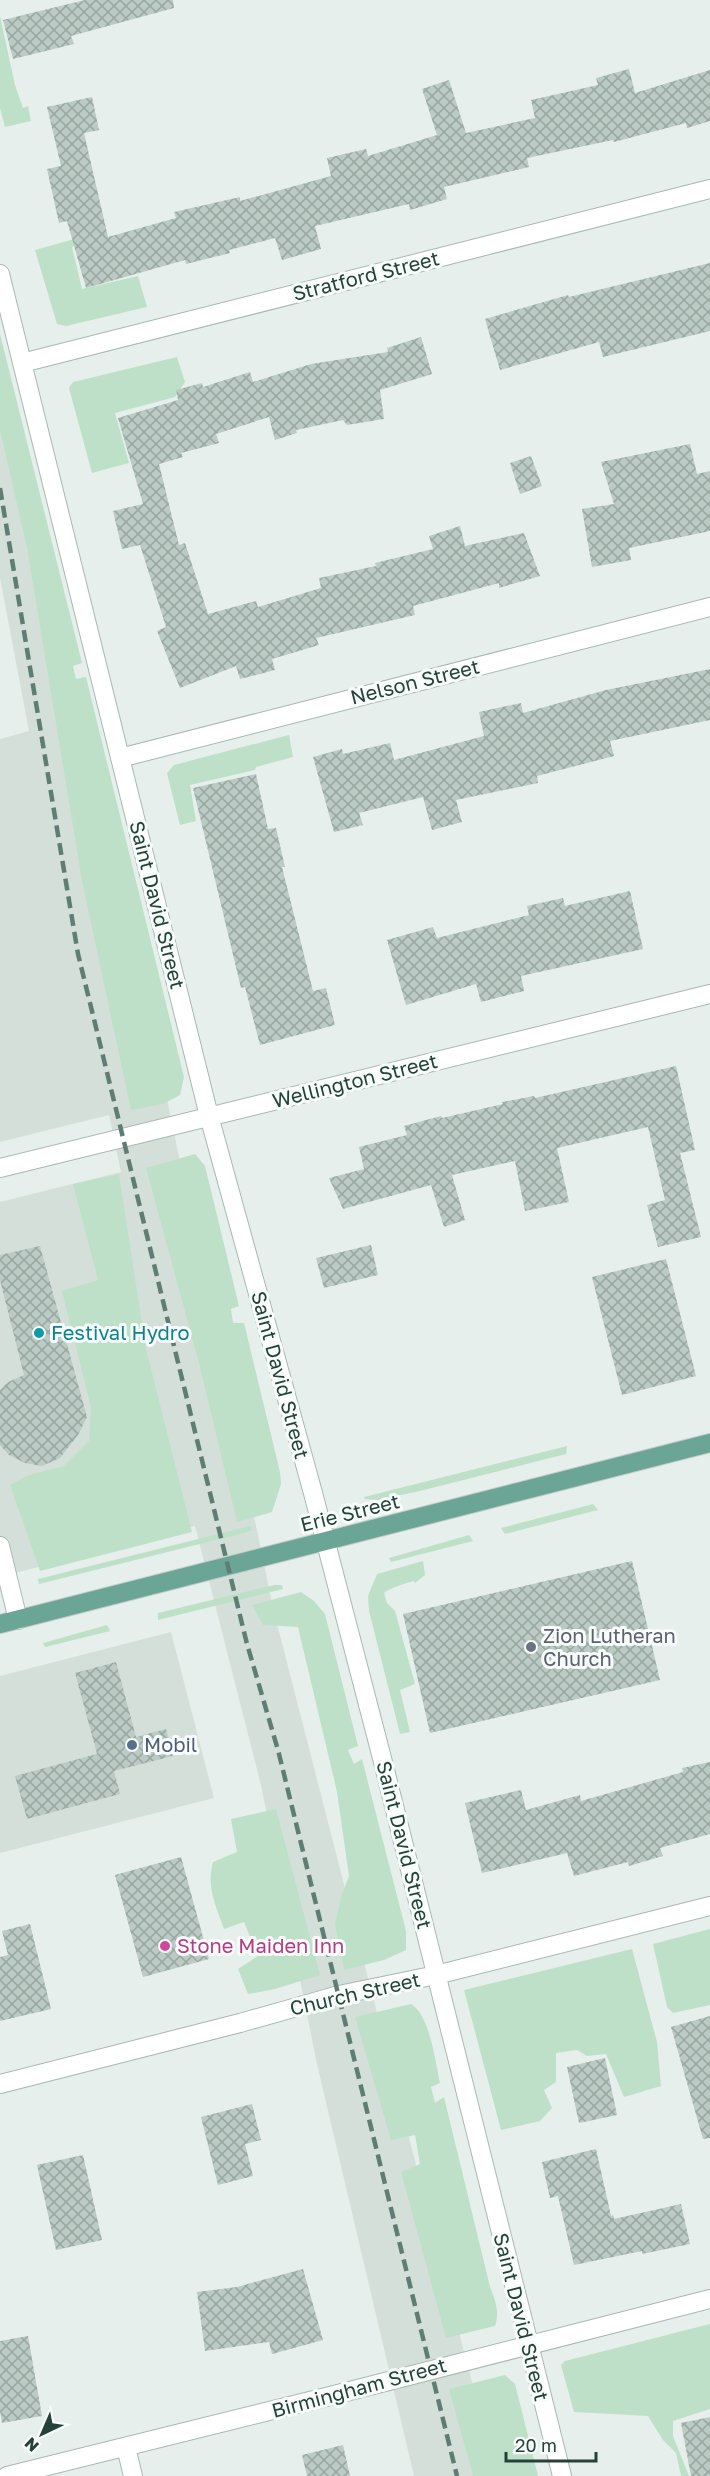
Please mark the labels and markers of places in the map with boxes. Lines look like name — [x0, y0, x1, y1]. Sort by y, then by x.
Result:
place label: Festival Hydro — [51, 1320, 189, 1344]
marker: Festival Hydro — [32, 1326, 46, 1340]
place label: Zion Lutheran Church — [543, 1623, 676, 1670]
marker: Zion Lutheran Church — [524, 1640, 538, 1654]
place label: Mobil — [144, 1732, 197, 1756]
marker: Mobil — [125, 1738, 139, 1752]
place label: Stone Maiden Inn — [177, 1933, 344, 1957]
marker: Stone Maiden Inn — [158, 1939, 172, 1953]

